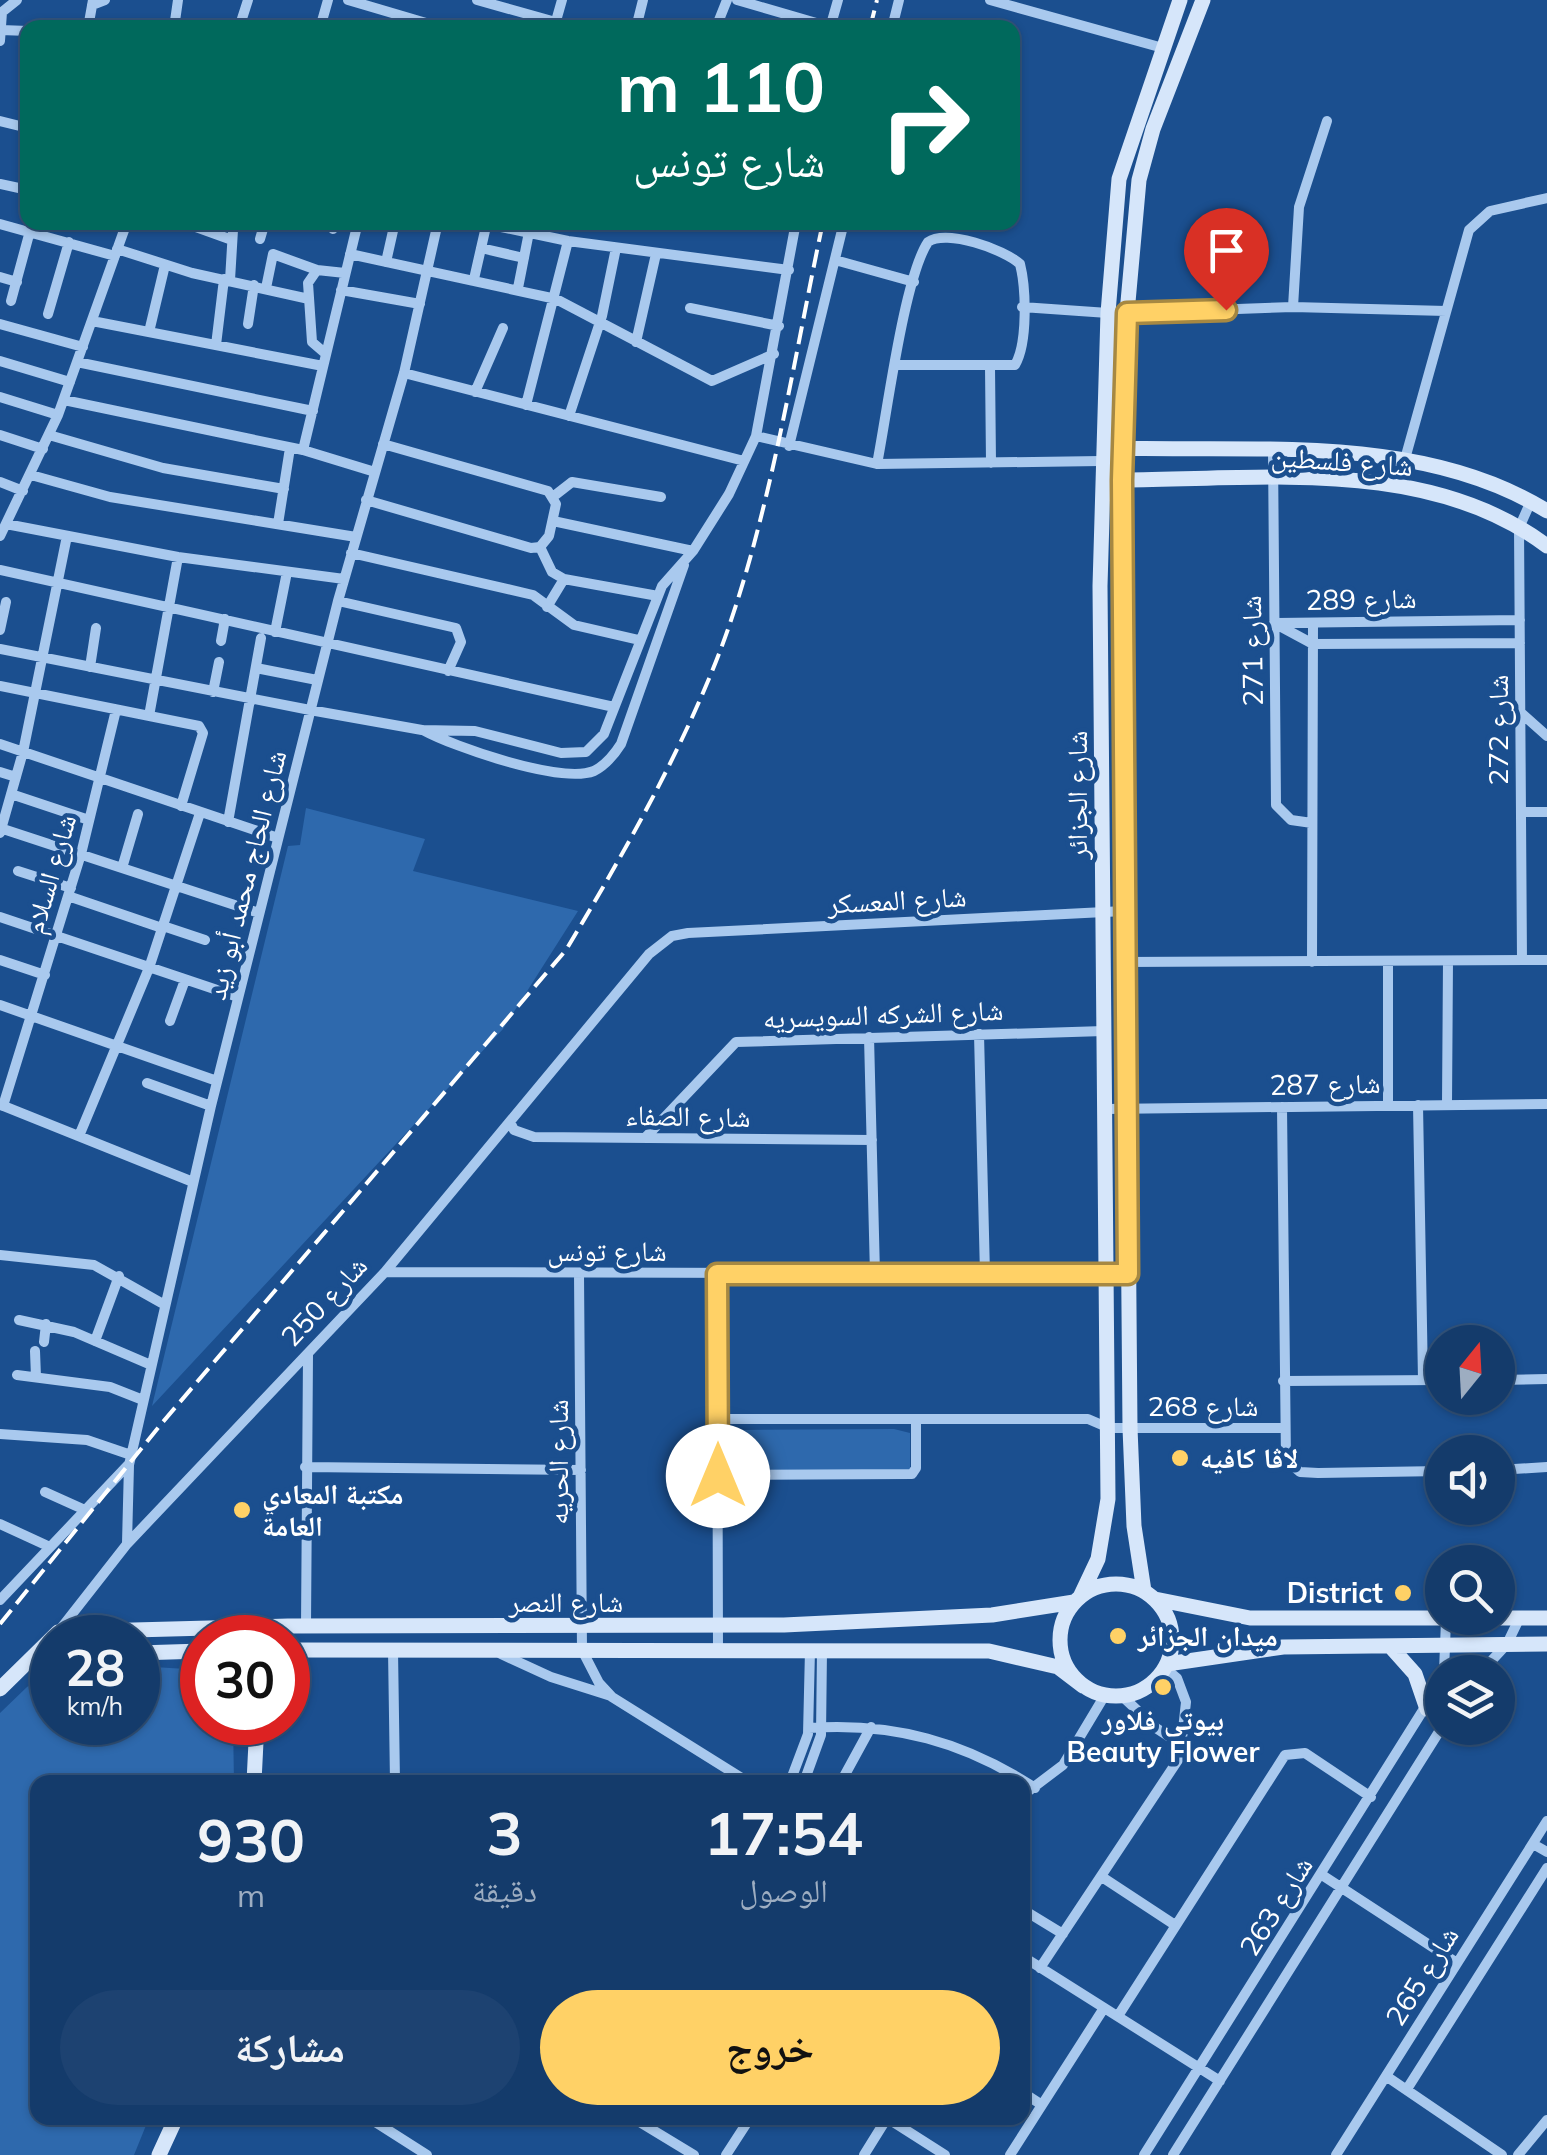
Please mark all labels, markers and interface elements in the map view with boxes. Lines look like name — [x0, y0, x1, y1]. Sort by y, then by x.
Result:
text: 110 m — [617, 42, 825, 130]
icon: right — [860, 60, 990, 190]
text: شارع تونس — [633, 132, 825, 188]
pin — [1184, 208, 1269, 311]
icon: arrive — [1199, 223, 1254, 278]
street label: شارع فلسطين — [1270, 438, 1414, 484]
street label: شارع 289 — [1305, 580, 1417, 618]
street label: شارع 271 — [1233, 595, 1271, 707]
street label: شارع 272 — [1480, 675, 1516, 785]
street label: شارع الجزائر — [1059, 731, 1095, 860]
street label: شارع الحاج محمد أبو زيد — [198, 746, 294, 1004]
street label: شارع السلام — [16, 810, 85, 938]
street label: شارع المعسكر — [826, 878, 967, 922]
street label: شارع الشركه السويسريه — [762, 992, 1004, 1036]
street label: شارع 287 — [1269, 1065, 1381, 1103]
street label: شارع الصفاء — [625, 1097, 751, 1135]
street label: شارع تونس — [547, 1233, 667, 1269]
street label: شارع 250 — [273, 1248, 375, 1354]
north arrow — [1425, 1325, 1515, 1415]
map controls — [1425, 1325, 1515, 1745]
street label: شارع 268 — [1148, 1388, 1258, 1424]
street label: شارع الحريه — [540, 1399, 576, 1525]
position arrow — [666, 1424, 770, 1528]
button: sound — [1425, 1435, 1515, 1525]
place label: لاڤا كافيه — [1200, 1440, 1299, 1475]
marker: لاڤا كافيه — [1169, 1447, 1191, 1469]
place label: مكتبة المعادي العامة — [262, 1476, 404, 1543]
marker: مكتبة المعادي العامة — [231, 1499, 253, 1521]
button: search — [1425, 1545, 1515, 1635]
place label: District — [1287, 1575, 1383, 1610]
marker: District — [1392, 1582, 1414, 1604]
street label: شارع النصر — [508, 1584, 623, 1620]
speed limit sign: 30 — [180, 1615, 310, 1745]
place label: ميدان الجزائر — [1137, 1618, 1278, 1653]
marker: ميدان الجزائر — [1107, 1625, 1129, 1647]
text: 28 — [65, 1636, 125, 1699]
button: layers — [1425, 1655, 1515, 1745]
marker: بيوتى فلاور Beauty Flower — [1152, 1676, 1174, 1698]
text: km/h — [67, 1690, 123, 1721]
place label: بيوتى فلاور Beauty Flower — [1067, 1702, 1259, 1769]
text: 3 — [487, 1795, 523, 1870]
text: 17:54 — [704, 1795, 863, 1870]
text: 930 — [197, 1802, 305, 1877]
street label: شارع 263 — [1231, 1849, 1321, 1963]
text: دقيقة — [472, 1870, 537, 1910]
text: الوصول — [739, 1870, 828, 1910]
text: m — [237, 1875, 265, 1915]
street label: شارع 265 — [1377, 1919, 1467, 2033]
button: مشاركة — [60, 1990, 520, 2105]
button: خروج — [540, 1990, 1000, 2105]

